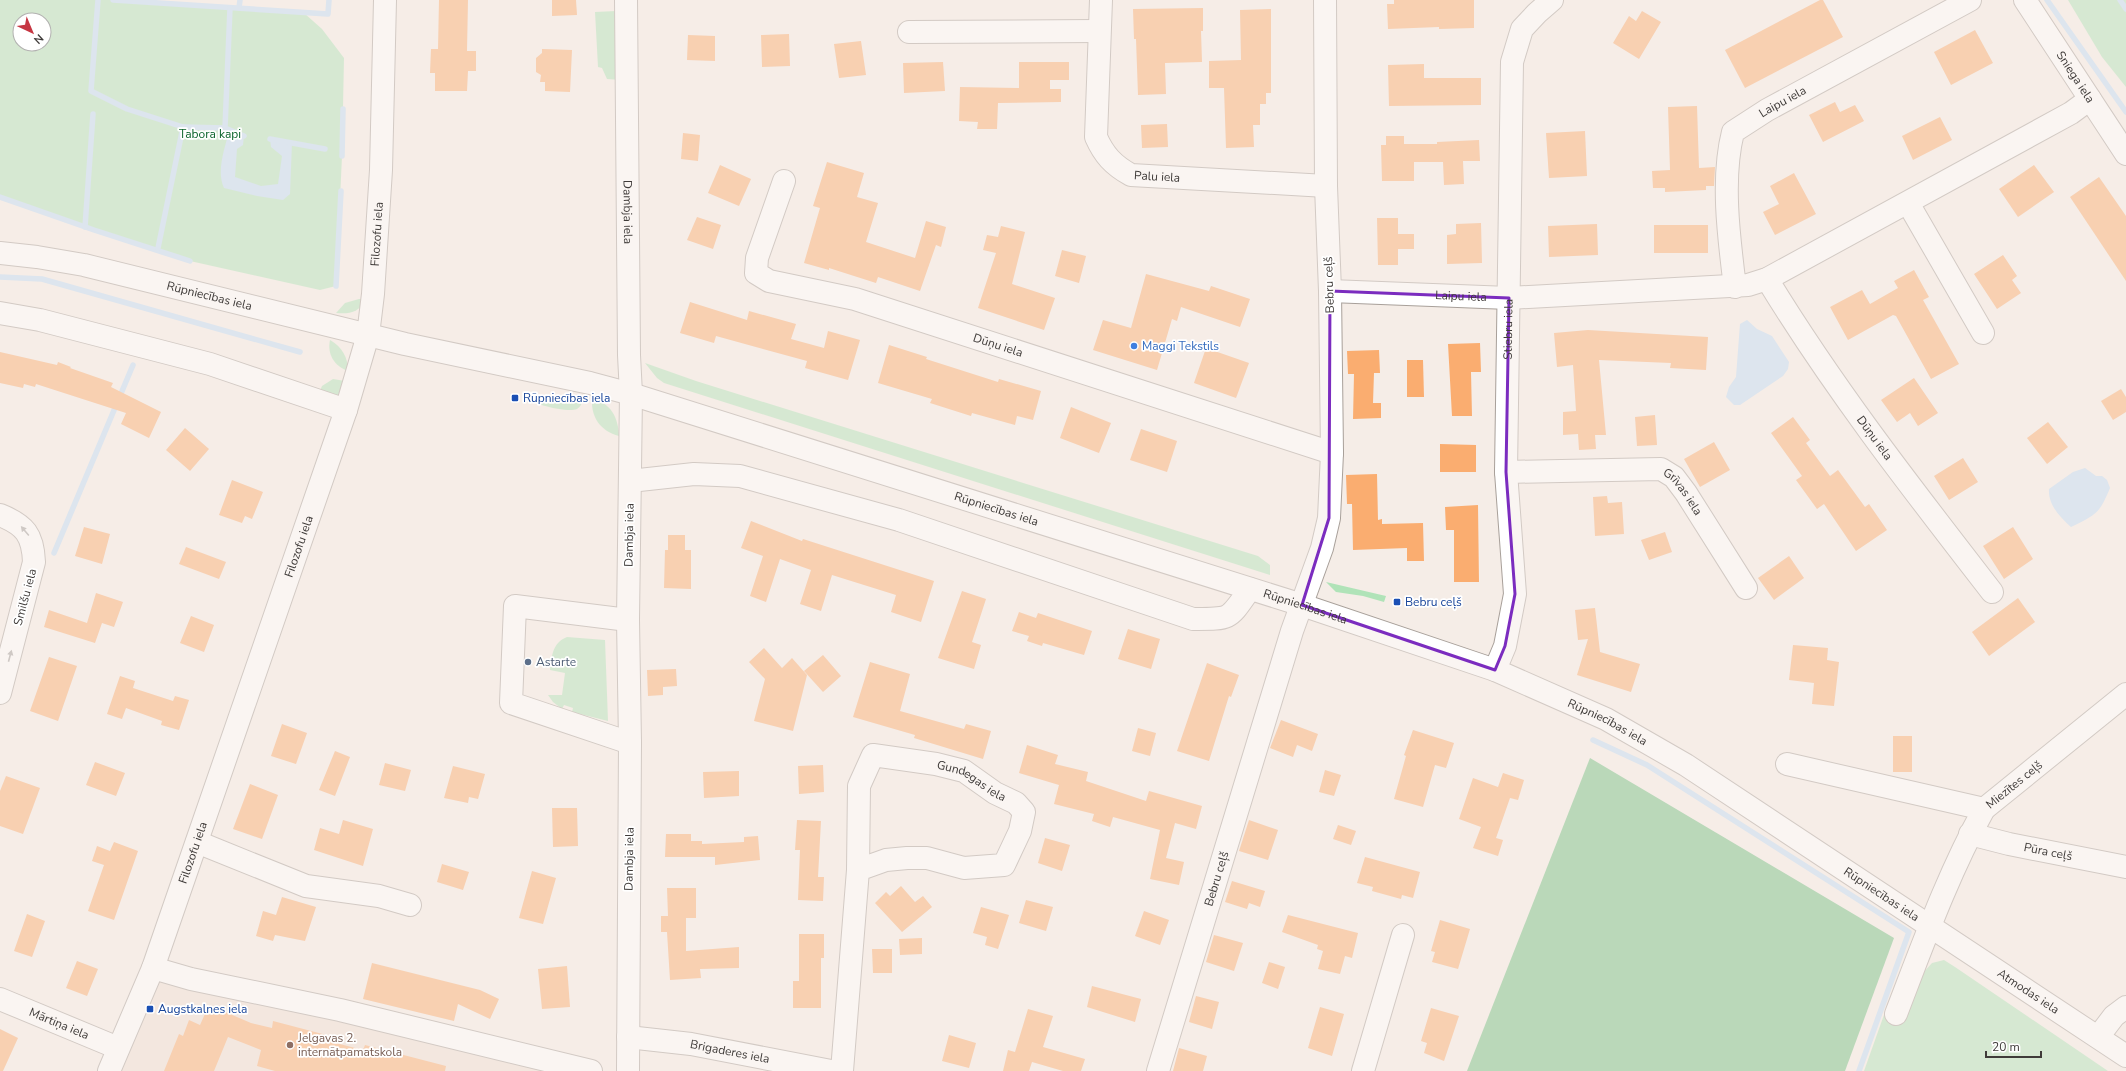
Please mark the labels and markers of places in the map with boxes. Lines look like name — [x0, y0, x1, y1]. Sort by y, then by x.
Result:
place label: Maggi Tekstils — [1142, 338, 1219, 354]
marker: Maggi Tekstils — [1129, 341, 1139, 351]
place label: Rūpniecības iela — [523, 390, 610, 406]
marker: Rūpniecības iela — [510, 393, 520, 403]
place label: Bebru ceļš — [1405, 594, 1462, 610]
marker: Bebru ceļš — [1392, 597, 1402, 607]
place label: Astarte — [536, 654, 576, 670]
marker: Astarte — [523, 657, 533, 667]
place label: Augstkalnes iela — [158, 1001, 247, 1017]
marker: Augstkalnes iela — [145, 1004, 155, 1014]
place label: Jelgavas 2. internātpamatskola — [297, 1030, 402, 1060]
marker: Jelgavas 2. internātpamatskola — [285, 1040, 295, 1050]

